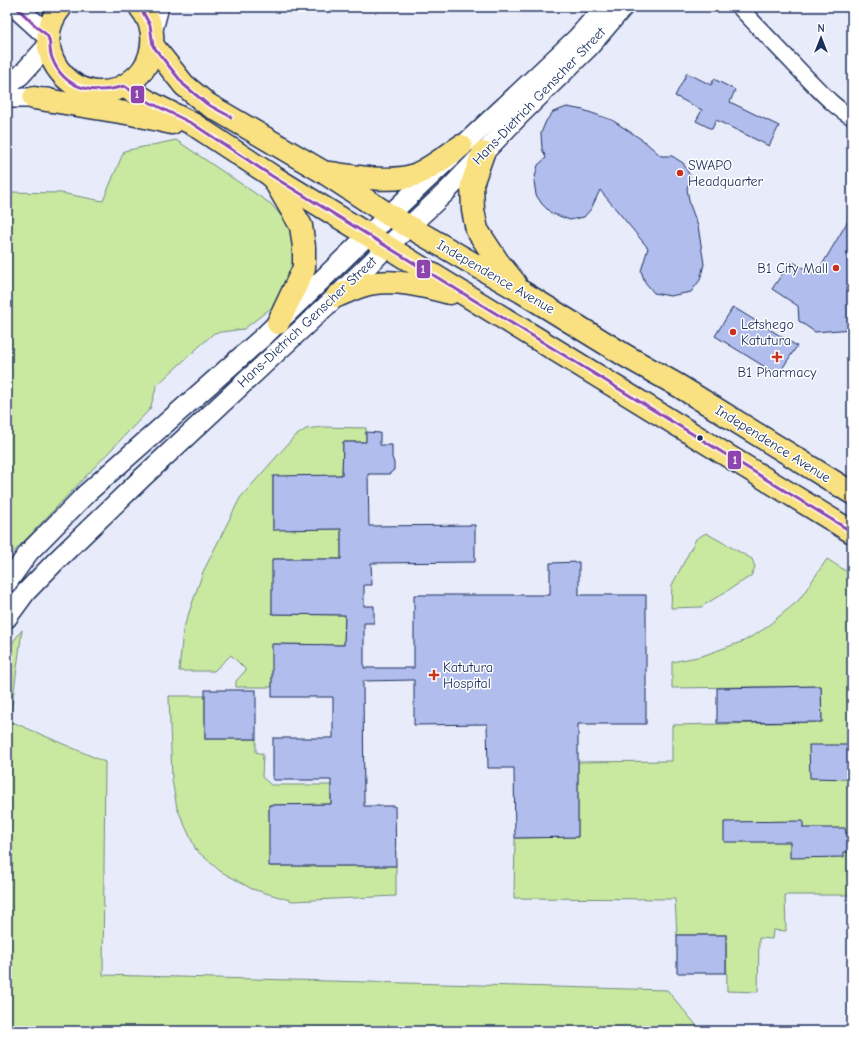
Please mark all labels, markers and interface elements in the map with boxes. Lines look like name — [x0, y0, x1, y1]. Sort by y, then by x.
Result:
north arrow — [801, 18, 841, 58]
text: N — [817, 22, 825, 35]
street label: Hans-Dietrich Genscher Street — [469, 23, 610, 168]
line badge: 1 — [130, 85, 145, 104]
text: 1 — [135, 88, 139, 101]
place label: SWAPO Headquarter — [688, 157, 764, 190]
marker: SWAPO Headquarter — [675, 168, 685, 178]
street label: Independence Avenue — [434, 236, 558, 318]
street label: Hans-Dietrich Genscher Street — [234, 252, 381, 391]
line badge: 1 — [416, 259, 431, 279]
place label: B1 City Mall — [757, 260, 828, 277]
text: 1 — [421, 263, 425, 276]
marker: B1 City Mall — [831, 263, 841, 273]
place label: Letshego Katutura — [741, 316, 794, 349]
marker: Letshego Katutura — [728, 327, 738, 337]
marker: B1 Pharmacy — [772, 352, 782, 362]
place label: B1 Pharmacy — [738, 364, 817, 381]
street label: Independence Avenue — [712, 402, 834, 486]
unlabelled marker — [695, 433, 705, 443]
line badge: 1 — [727, 450, 742, 470]
text: 1 — [733, 454, 737, 467]
place label: Katutura Hospital — [443, 659, 493, 692]
marker: Katutura Hospital — [428, 669, 440, 681]

